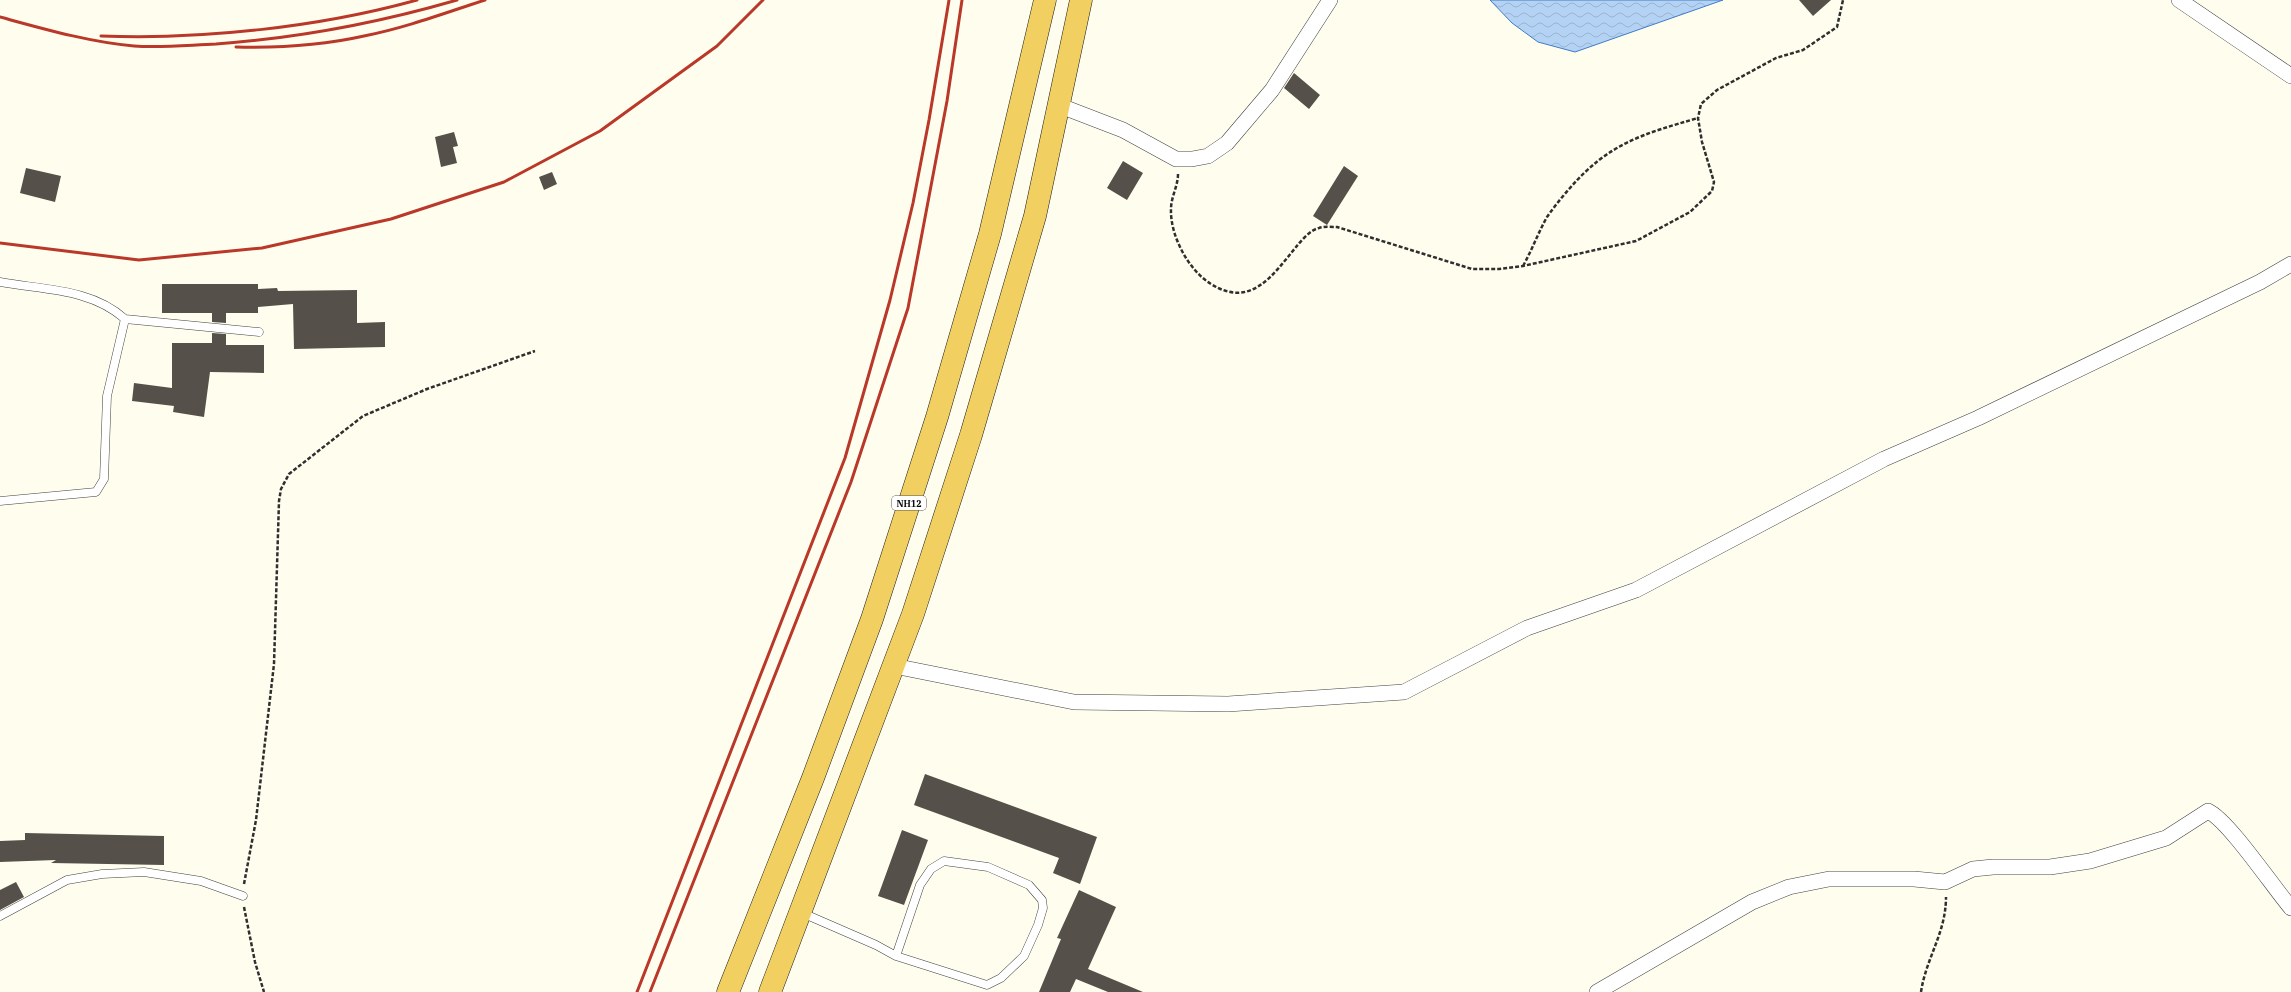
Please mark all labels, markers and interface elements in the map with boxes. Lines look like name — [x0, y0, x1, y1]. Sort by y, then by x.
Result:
road number: NH12 — [892, 496, 926, 510]

